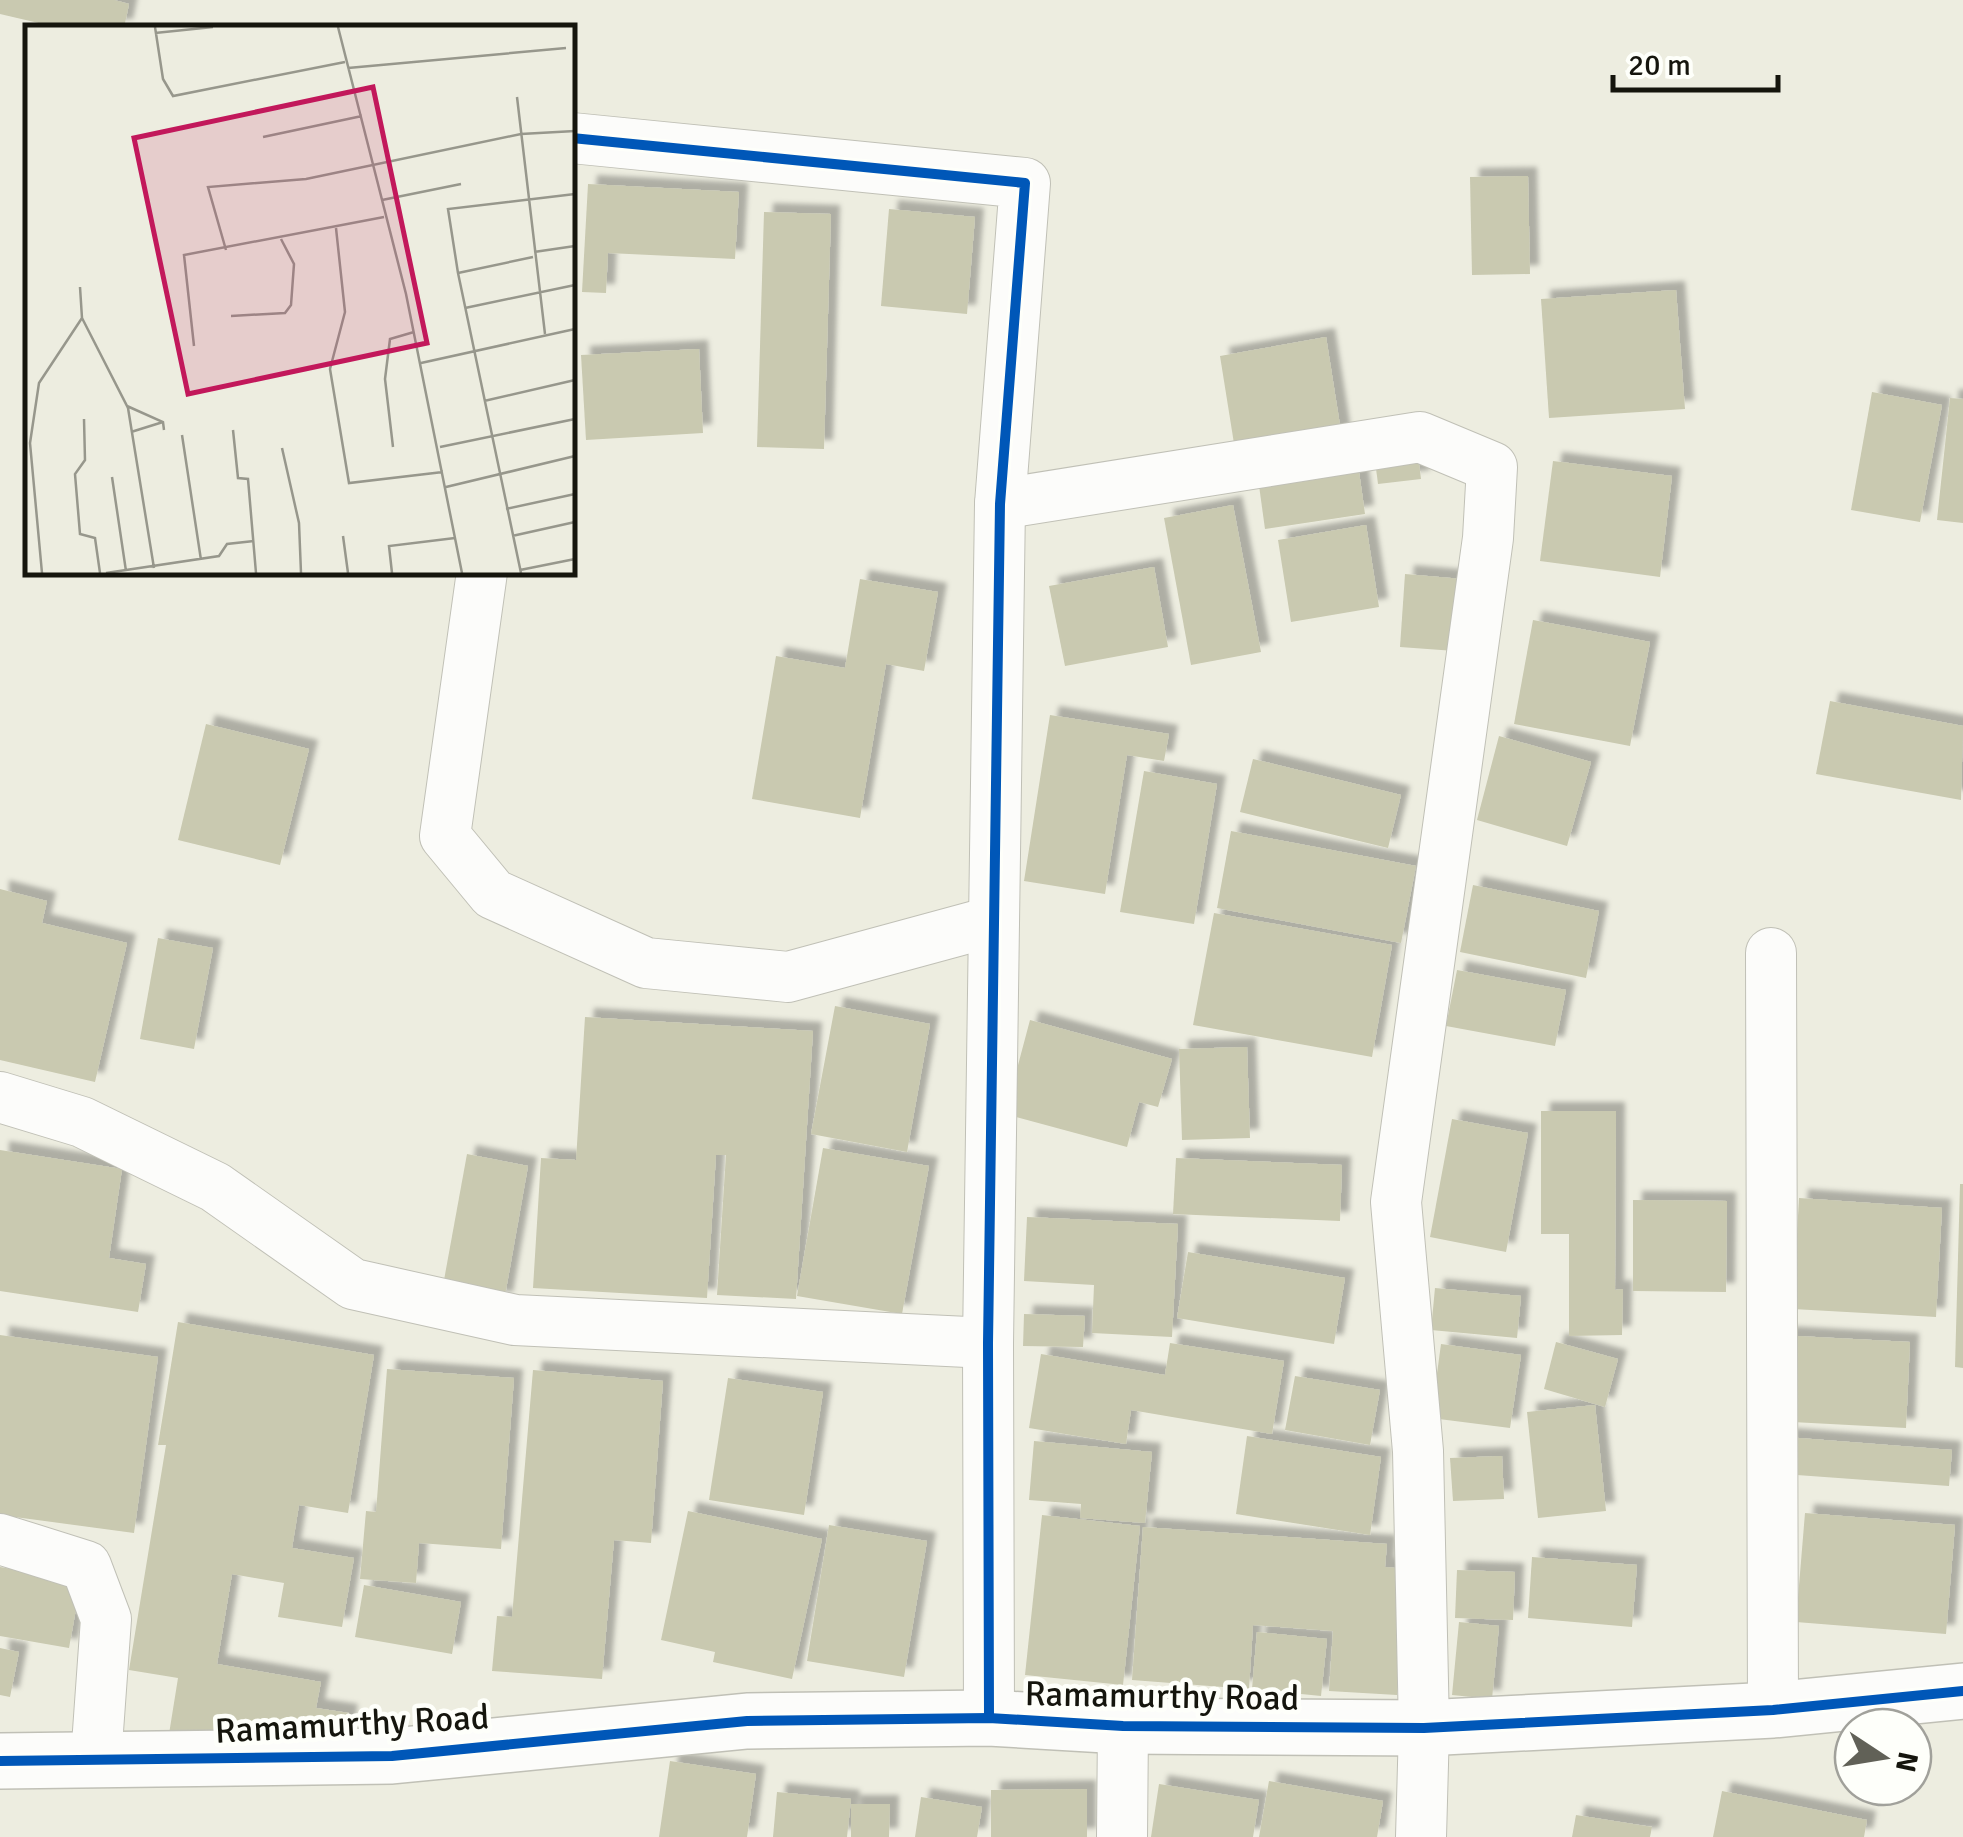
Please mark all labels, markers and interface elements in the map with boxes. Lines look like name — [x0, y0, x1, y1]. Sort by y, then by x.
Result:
inset map — [25, 25, 575, 575]
scale bar — [1613, 30, 1778, 92]
text: 20 m — [1628, 47, 1691, 84]
street label: Ramamurthy Road — [1024, 1672, 1300, 1720]
street label: Ramamurthy Road — [214, 1695, 490, 1753]
north arrow — [1833, 1707, 1933, 1807]
text: N — [1888, 1749, 1925, 1775]

